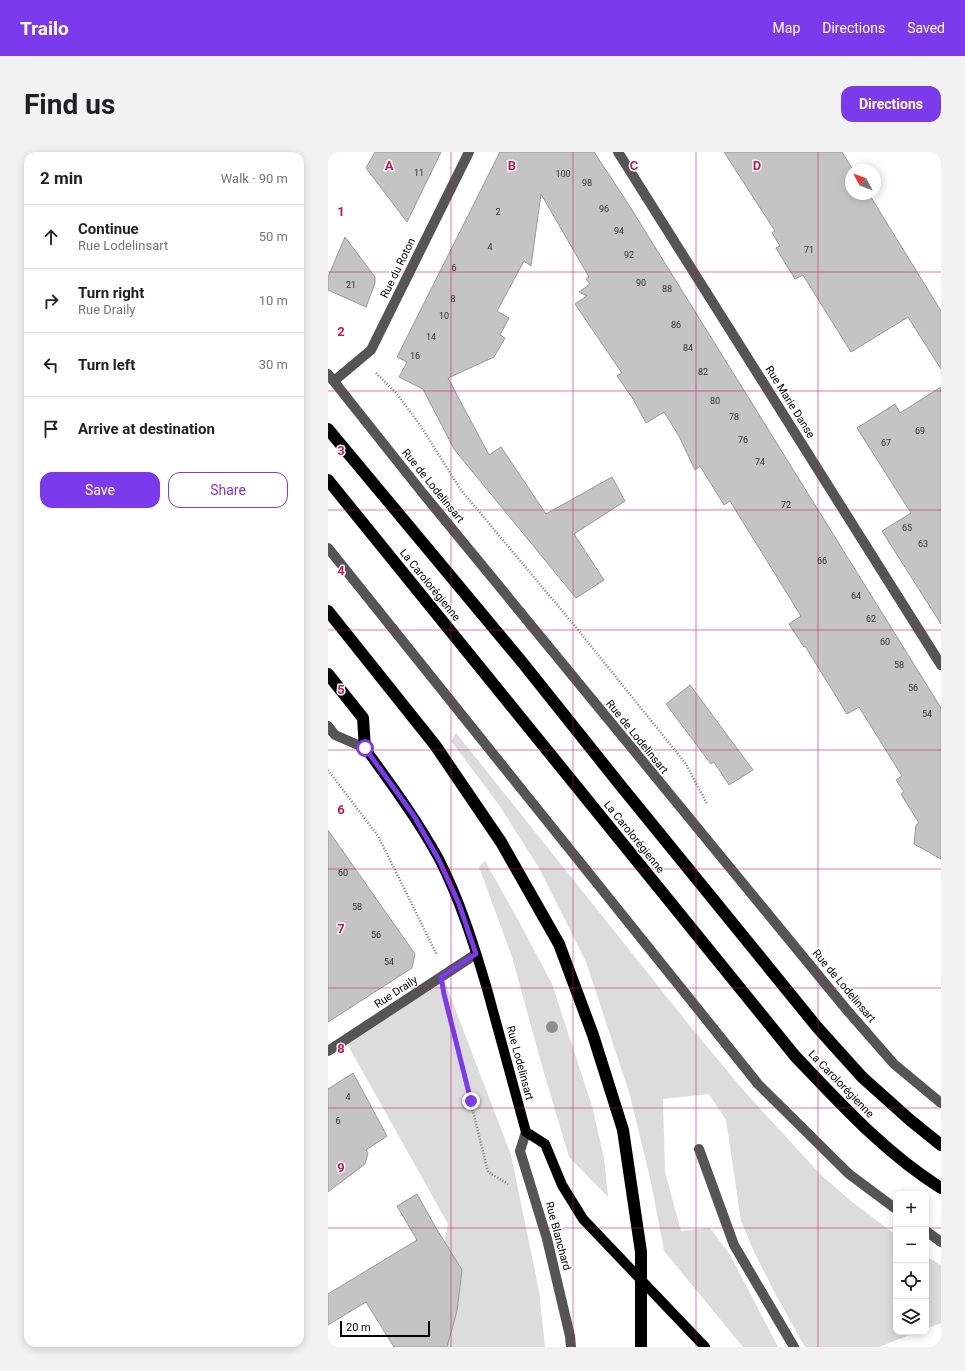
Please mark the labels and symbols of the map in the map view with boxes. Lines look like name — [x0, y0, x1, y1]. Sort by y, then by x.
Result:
text: A — [385, 158, 394, 173]
text: B — [508, 158, 516, 173]
text: C — [630, 158, 639, 173]
text: D — [753, 158, 761, 173]
north arrow — [845, 164, 881, 200]
house number: 11 — [414, 168, 424, 178]
house number: 100 — [555, 169, 571, 179]
house number: 98 — [582, 178, 592, 188]
text: 1 — [337, 204, 345, 219]
house number: 96 — [599, 204, 609, 214]
house number: 2 — [495, 207, 501, 217]
house number: 94 — [614, 226, 624, 236]
street label: Rue du Roton — [378, 236, 418, 300]
house number: 4 — [487, 242, 493, 252]
house number: 71 — [804, 245, 814, 255]
house number: 92 — [624, 250, 634, 260]
house number: 6 — [451, 263, 457, 273]
house number: 90 — [636, 278, 646, 288]
house number: 21 — [346, 280, 356, 290]
house number: 88 — [662, 284, 672, 294]
house number: 8 — [450, 294, 456, 304]
house number: 10 — [439, 311, 449, 321]
house number: 86 — [671, 320, 681, 330]
text: 2 — [337, 324, 345, 339]
house number: 14 — [426, 332, 436, 342]
house number: 84 — [683, 343, 693, 353]
house number: 16 — [410, 351, 420, 361]
street label: Rue Marie Danse — [763, 363, 818, 441]
house number: 82 — [698, 367, 708, 377]
house number: 80 — [710, 396, 720, 406]
house number: 78 — [729, 412, 739, 422]
house number: 69 — [915, 426, 925, 436]
house number: 76 — [738, 435, 748, 445]
house number: 67 — [881, 438, 891, 448]
text: 3 — [337, 443, 345, 458]
street label: Rue de Lodelinsart — [399, 447, 467, 526]
house number: 74 — [755, 457, 765, 467]
house number: 72 — [781, 500, 791, 510]
house number: 65 — [902, 523, 912, 533]
house number: 63 — [918, 539, 928, 549]
street label: La Carolorégienne — [397, 546, 463, 624]
house number: 66 — [817, 556, 827, 566]
text: 4 — [337, 563, 345, 578]
house number: 64 — [851, 591, 861, 601]
house number: 62 — [866, 614, 876, 624]
house number: 60 — [880, 637, 890, 647]
house number: 58 — [894, 660, 904, 670]
text: 5 — [337, 682, 345, 697]
house number: 56 — [908, 683, 918, 693]
street label: Rue de Lodelinsart — [603, 698, 671, 777]
house number: 54 — [922, 709, 932, 719]
route start — [356, 739, 374, 757]
street label: La Carolorégienne — [601, 798, 667, 876]
text: 6 — [337, 802, 345, 817]
house number: 60 — [338, 868, 348, 878]
house number: 58 — [352, 902, 362, 912]
text: 7 — [337, 921, 345, 936]
house number: 56 — [371, 930, 381, 940]
street label: Rue de Lodelinsart — [810, 947, 879, 1025]
house number: 54 — [384, 957, 394, 967]
street label: Rue Draily — [372, 973, 421, 1011]
street label: Rue Lodelinsart — [504, 1024, 536, 1102]
text: 8 — [337, 1041, 345, 1056]
street label: La Carolorégienne — [805, 1048, 877, 1121]
house number: 4 — [345, 1092, 351, 1102]
route end — [462, 1092, 480, 1110]
house number: 6 — [335, 1116, 341, 1126]
text: 9 — [337, 1160, 345, 1175]
street label: Rue Blanchard — [543, 1200, 573, 1272]
scale bar — [340, 1319, 430, 1338]

